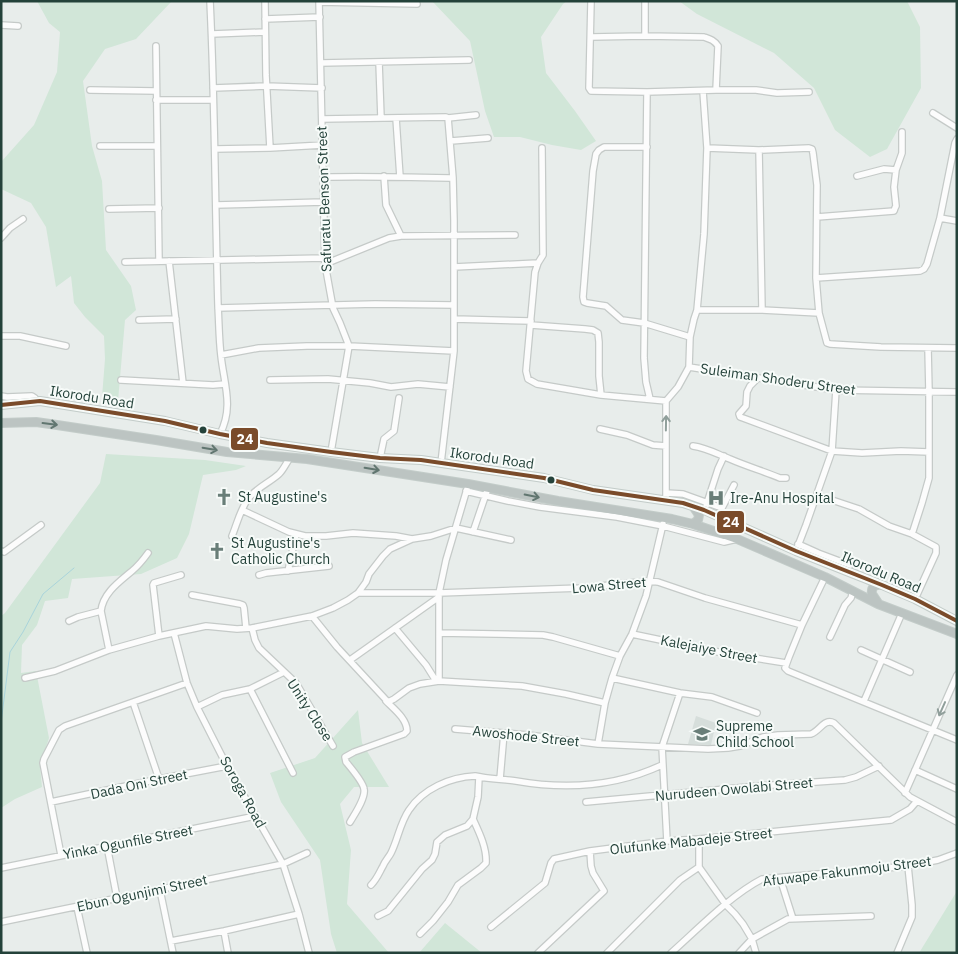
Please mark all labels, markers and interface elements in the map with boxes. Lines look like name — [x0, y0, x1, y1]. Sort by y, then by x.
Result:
street label: Safuratu Benson Street — [312, 126, 336, 272]
street label: Suleiman Shoderu Street — [699, 359, 857, 399]
street label: Ikorodu Road — [49, 381, 135, 413]
one-way arrow — [661, 416, 671, 432]
one-way arrow — [42, 419, 58, 429]
unlabelled marker — [198, 425, 208, 435]
line badge: 24 — [230, 427, 259, 451]
text: 24 — [237, 430, 253, 448]
street label: Ikorodu Road — [449, 443, 535, 473]
one-way arrow — [202, 445, 218, 455]
one-way arrow — [363, 464, 379, 474]
unlabelled marker — [546, 475, 556, 485]
church icon: St Augustine's — [214, 487, 234, 507]
place label: St Augustine's — [238, 488, 327, 506]
hospital icon: Ire-Anu Hospital — [706, 488, 726, 508]
place label: Ire-Anu Hospital — [730, 489, 835, 507]
one-way arrow — [523, 492, 539, 502]
line badge: 24 — [716, 510, 745, 534]
text: 24 — [723, 513, 739, 531]
place label: St Augustine's Catholic Church — [231, 534, 330, 568]
church icon: St Augustine's Catholic Church — [207, 541, 227, 561]
street label: Ikorodu Road — [838, 547, 924, 597]
street label: Lowa Street — [571, 573, 647, 597]
street label: Kalejaiye Street — [659, 631, 759, 667]
street label: Unity Close — [283, 675, 337, 745]
one-way arrow — [937, 701, 947, 716]
place label: Supreme Child School — [716, 717, 794, 751]
street label: Awoshode Street — [472, 721, 580, 751]
school or university icon: Supreme Child School — [692, 724, 712, 744]
street label: Soroga Road — [216, 753, 270, 831]
street label: Dada Oni Street — [89, 765, 189, 803]
street label: Nurudeen Owolabi Street — [654, 773, 814, 805]
street label: Yinka Ogunfile Street — [62, 821, 195, 863]
street label: Olufunke Mabadeje Street — [609, 824, 773, 858]
street label: Afuwape Fakunmoju Street — [762, 852, 932, 890]
street label: Ebun Ogunjimi Street — [75, 870, 209, 916]

